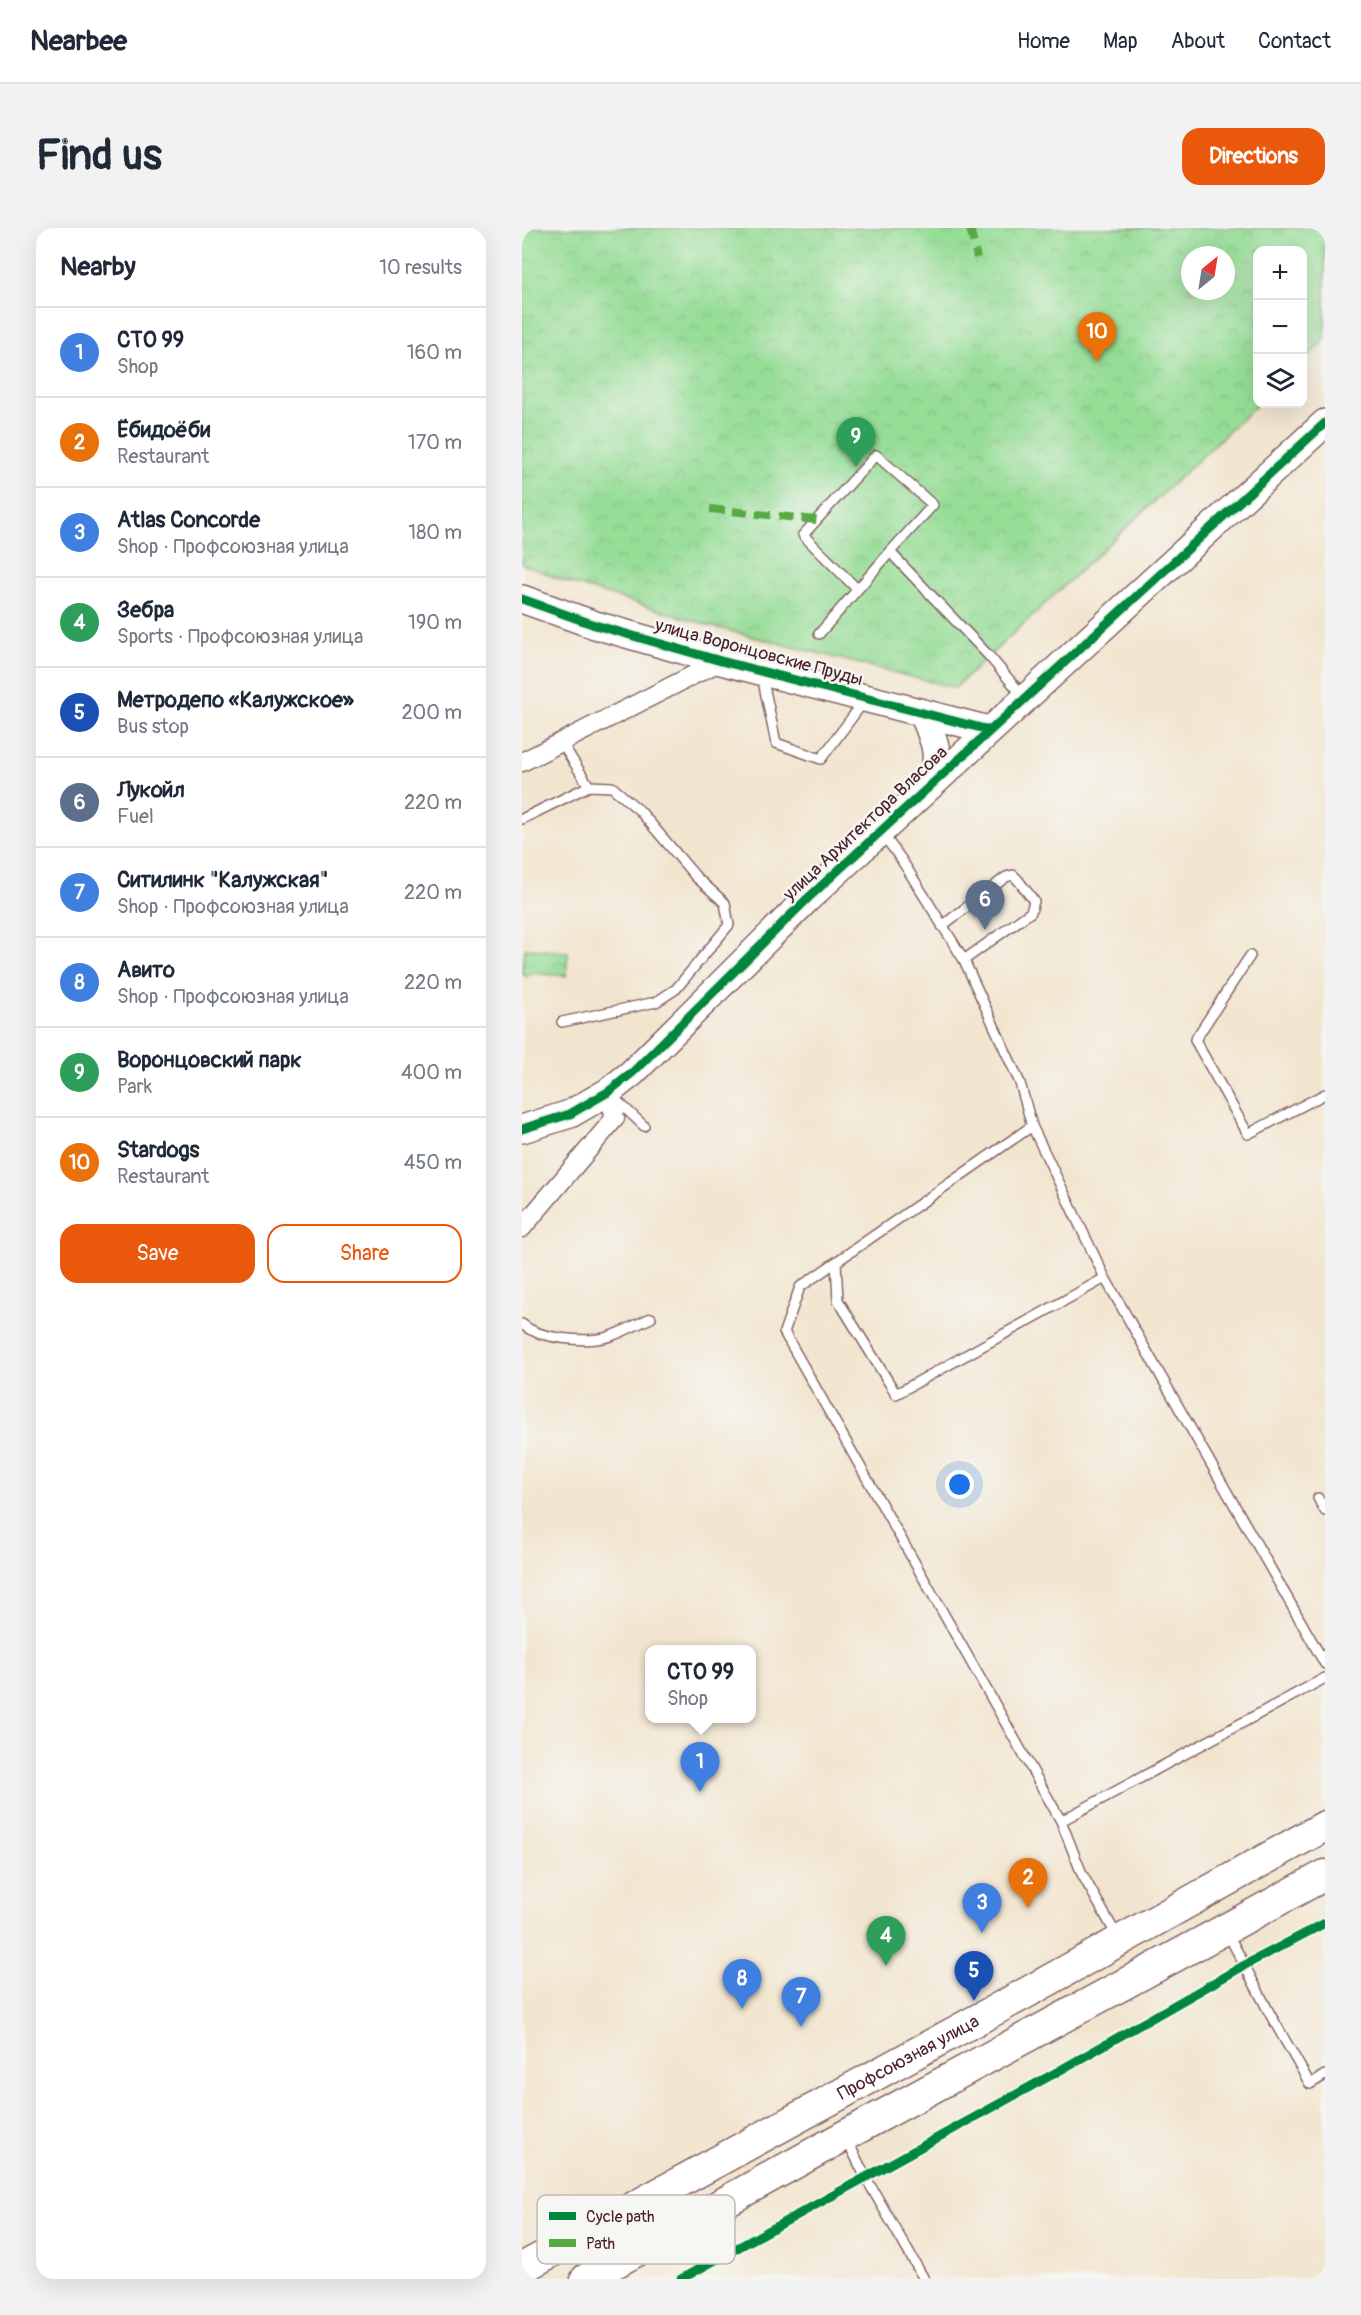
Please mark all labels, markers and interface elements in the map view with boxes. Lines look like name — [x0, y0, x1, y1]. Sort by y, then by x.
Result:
text: Nearbee — [30, 24, 127, 59]
text: Home — [1017, 28, 1070, 55]
text: Map — [1103, 28, 1138, 55]
text: About — [1171, 28, 1225, 55]
text: Contact — [1258, 28, 1331, 55]
button: Directions — [1182, 128, 1325, 185]
text: Find us — [36, 130, 162, 182]
north arrow — [1181, 246, 1235, 300]
map controls — [1253, 246, 1307, 408]
button: + — [1253, 246, 1307, 300]
text: Nearby — [60, 251, 136, 283]
text: 10 results — [379, 255, 462, 280]
button: − — [1253, 300, 1307, 354]
pin: 10 — [1078, 312, 1116, 362]
text: СТО 99 — [117, 326, 184, 354]
text: 1 — [76, 340, 83, 365]
text: 160 m — [407, 340, 462, 365]
text: Shop — [117, 354, 158, 379]
button: layers — [1253, 354, 1307, 408]
text: Ёбидоёби — [117, 416, 210, 444]
pin: 9 — [836, 418, 876, 467]
text: 2 — [74, 430, 85, 455]
text: 170 m — [408, 430, 462, 455]
text: Restaurant — [117, 444, 209, 469]
text: Atlas Concorde — [117, 506, 260, 534]
text: 3 — [74, 520, 85, 545]
text: 180 m — [408, 520, 462, 545]
text: Shop · Профсоюзная улица — [117, 534, 349, 559]
text: Зебра — [117, 596, 174, 624]
text: 4 — [74, 610, 85, 635]
text: 190 m — [408, 610, 462, 635]
street label: улица Воронцовские Пруды — [652, 613, 865, 691]
text: Sports · Профсоюзная улица — [117, 624, 363, 649]
text: Метродепо «Калужское» — [117, 686, 354, 714]
text: 5 — [74, 700, 85, 725]
text: 200 m — [401, 700, 462, 725]
text: Bus stop — [117, 714, 189, 739]
street label: улица Архитектора Власова — [778, 741, 952, 906]
text: Лукойл — [117, 776, 185, 804]
text: 6 — [74, 790, 85, 815]
text: 220 m — [404, 790, 462, 815]
text: Fuel — [117, 804, 154, 829]
text: Ситилинк "Калужская" — [117, 866, 329, 894]
text: 7 — [74, 880, 85, 905]
text: 220 m — [404, 880, 462, 905]
pin: 6 — [966, 880, 1004, 930]
text: Shop · Профсоюзная улица — [117, 894, 349, 919]
text: Авито — [117, 956, 175, 984]
text: 8 — [74, 970, 85, 995]
text: 220 m — [404, 970, 462, 995]
text: Shop · Профсоюзная улица — [117, 984, 349, 1009]
text: Воронцовский парк — [117, 1046, 302, 1074]
text: 9 — [74, 1060, 85, 1085]
text: 400 m — [401, 1060, 462, 1085]
text: Park — [117, 1074, 152, 1099]
text: Stardogs — [117, 1136, 199, 1164]
text: 10 — [69, 1150, 90, 1175]
text: 450 m — [404, 1150, 462, 1175]
text: Restaurant — [117, 1164, 209, 1189]
button: Save — [60, 1224, 255, 1283]
button: Share — [267, 1224, 462, 1283]
your location — [945, 1470, 974, 1499]
popup — [645, 1645, 756, 1723]
text: СТО 99 — [667, 1658, 734, 1686]
text: Shop — [667, 1686, 708, 1711]
pin: 1 — [680, 1742, 720, 1792]
pin: 2 — [1008, 1858, 1048, 1908]
pin: 3 — [962, 1884, 1002, 1933]
pin: 4 — [866, 1916, 906, 1966]
pin: 5 — [954, 1952, 994, 2001]
pin: 8 — [722, 1960, 762, 2009]
pin: 7 — [782, 1978, 820, 2027]
street label: Профсоюзная улица — [834, 2010, 983, 2106]
legend — [537, 2195, 735, 2264]
text: Cycle path — [586, 2207, 654, 2227]
text: Path — [586, 2234, 615, 2254]

